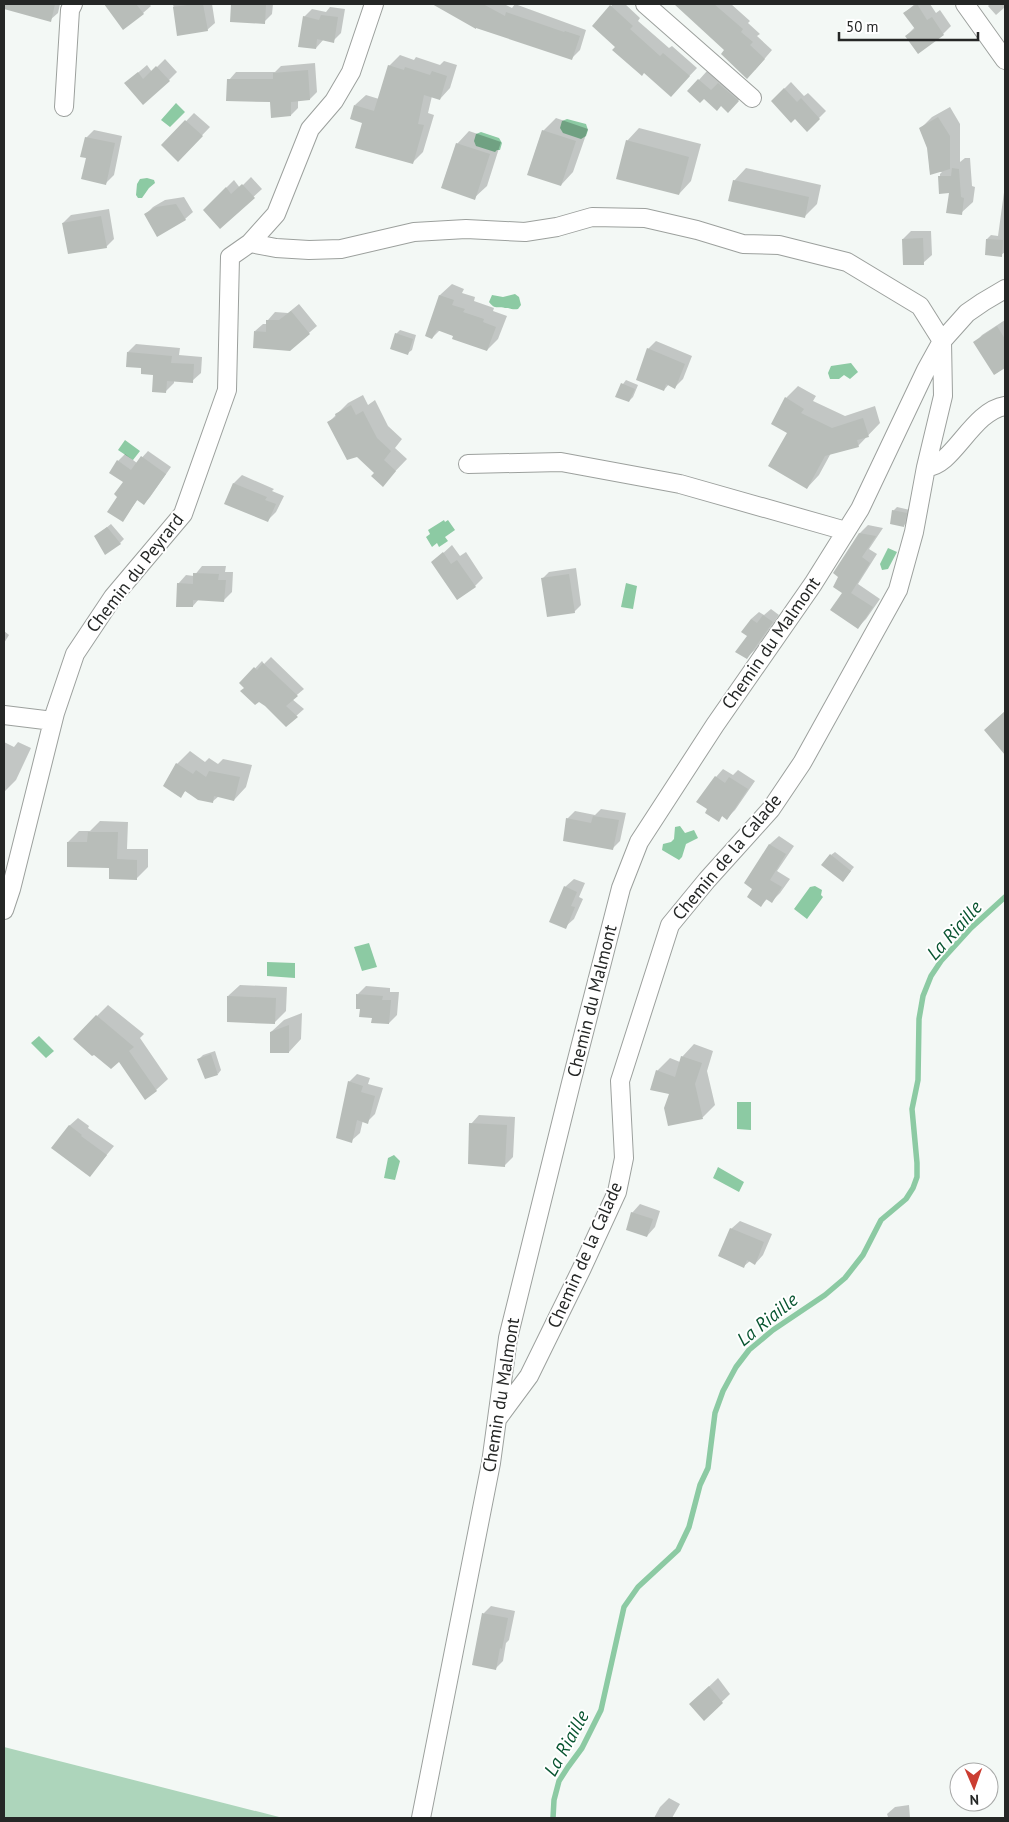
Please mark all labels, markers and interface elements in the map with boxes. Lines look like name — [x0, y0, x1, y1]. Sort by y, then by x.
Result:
scale bar — [839, 10, 978, 42]
text: 50 m — [846, 17, 879, 36]
street label: Chemin du Peyrard — [81, 508, 188, 637]
street label: Chemin du Malmont — [716, 572, 825, 713]
street label: Chemin de la Calade — [667, 789, 786, 925]
water label: La Riaille — [921, 895, 987, 965]
street label: Chemin du Malmont — [561, 922, 622, 1079]
street label: Chemin de la Calade — [542, 1178, 627, 1332]
water label: La Riaille — [732, 1287, 803, 1351]
street label: Chemin du Malmont — [477, 1316, 524, 1474]
water label: La Riaille — [538, 1706, 594, 1780]
north arrow — [949, 1762, 999, 1812]
text: N — [970, 1791, 979, 1809]

